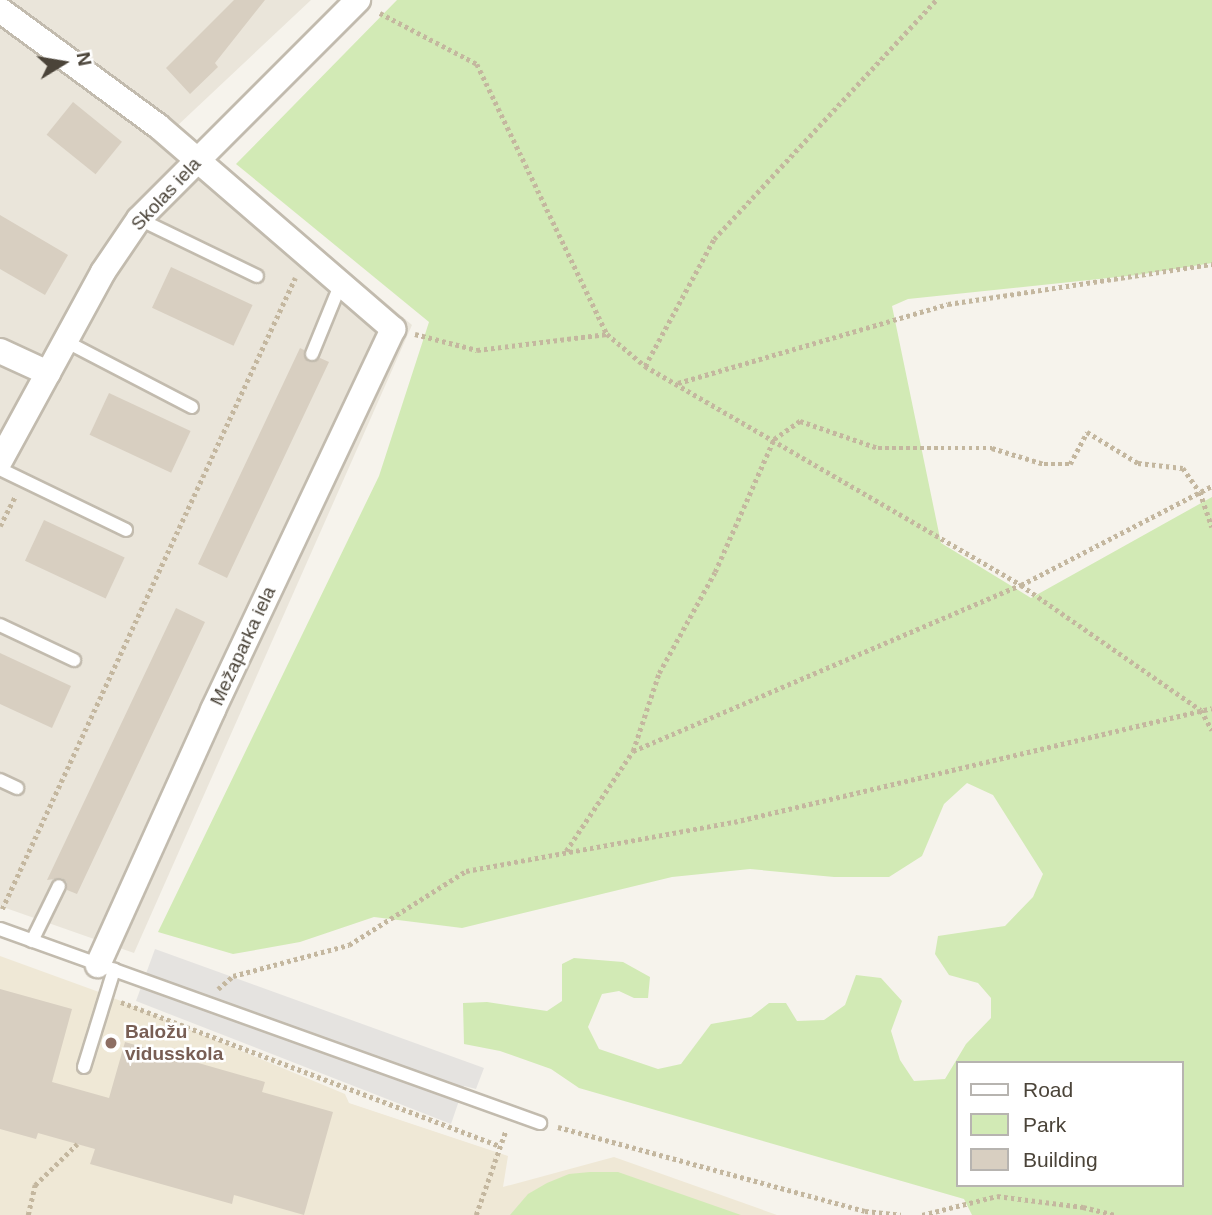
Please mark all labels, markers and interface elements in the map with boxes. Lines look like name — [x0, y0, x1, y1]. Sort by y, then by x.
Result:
north arrow — [28, 28, 98, 98]
text: N — [72, 50, 96, 68]
street label: Skolas iela — [126, 153, 206, 235]
street label: Mežaparka iela — [205, 583, 281, 709]
place label: Baložu vidusskola — [125, 1021, 223, 1065]
marker: Baložu vidusskola — [103, 1035, 119, 1051]
legend — [956, 1061, 1184, 1187]
text: Road — [1023, 1078, 1073, 1101]
text: Park — [1023, 1113, 1066, 1136]
text: Building — [1023, 1148, 1098, 1171]

